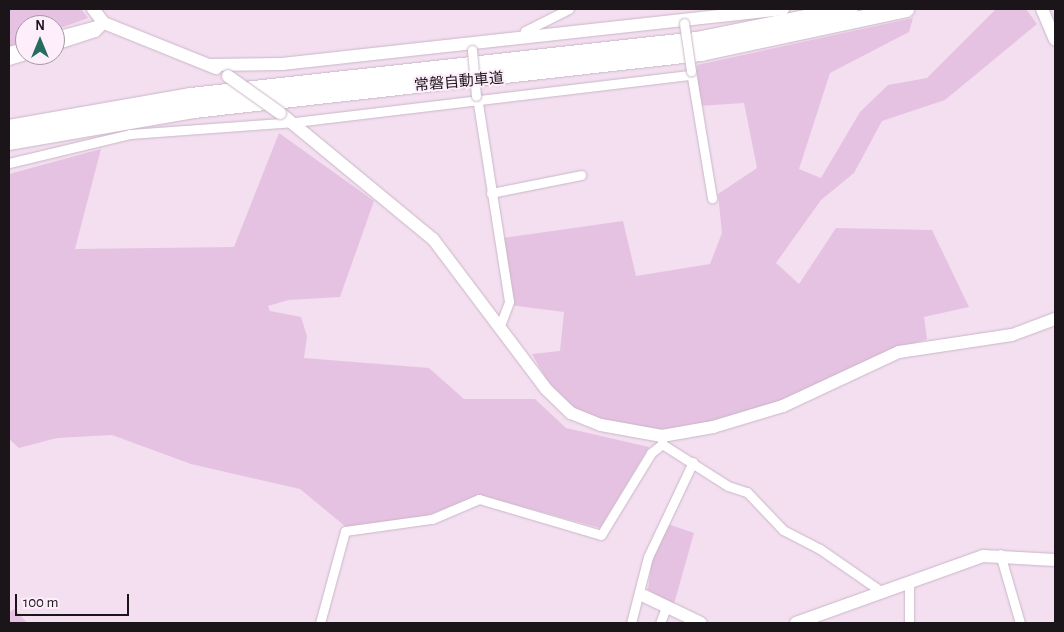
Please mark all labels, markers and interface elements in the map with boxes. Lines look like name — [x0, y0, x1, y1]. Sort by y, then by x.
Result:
north arrow — [15, 15, 65, 65]
text: N — [35, 19, 45, 33]
street label: 常磐自動車道 — [413, 69, 505, 95]
scale bar — [18, 584, 131, 616]
text: 100 m — [23, 595, 58, 610]

